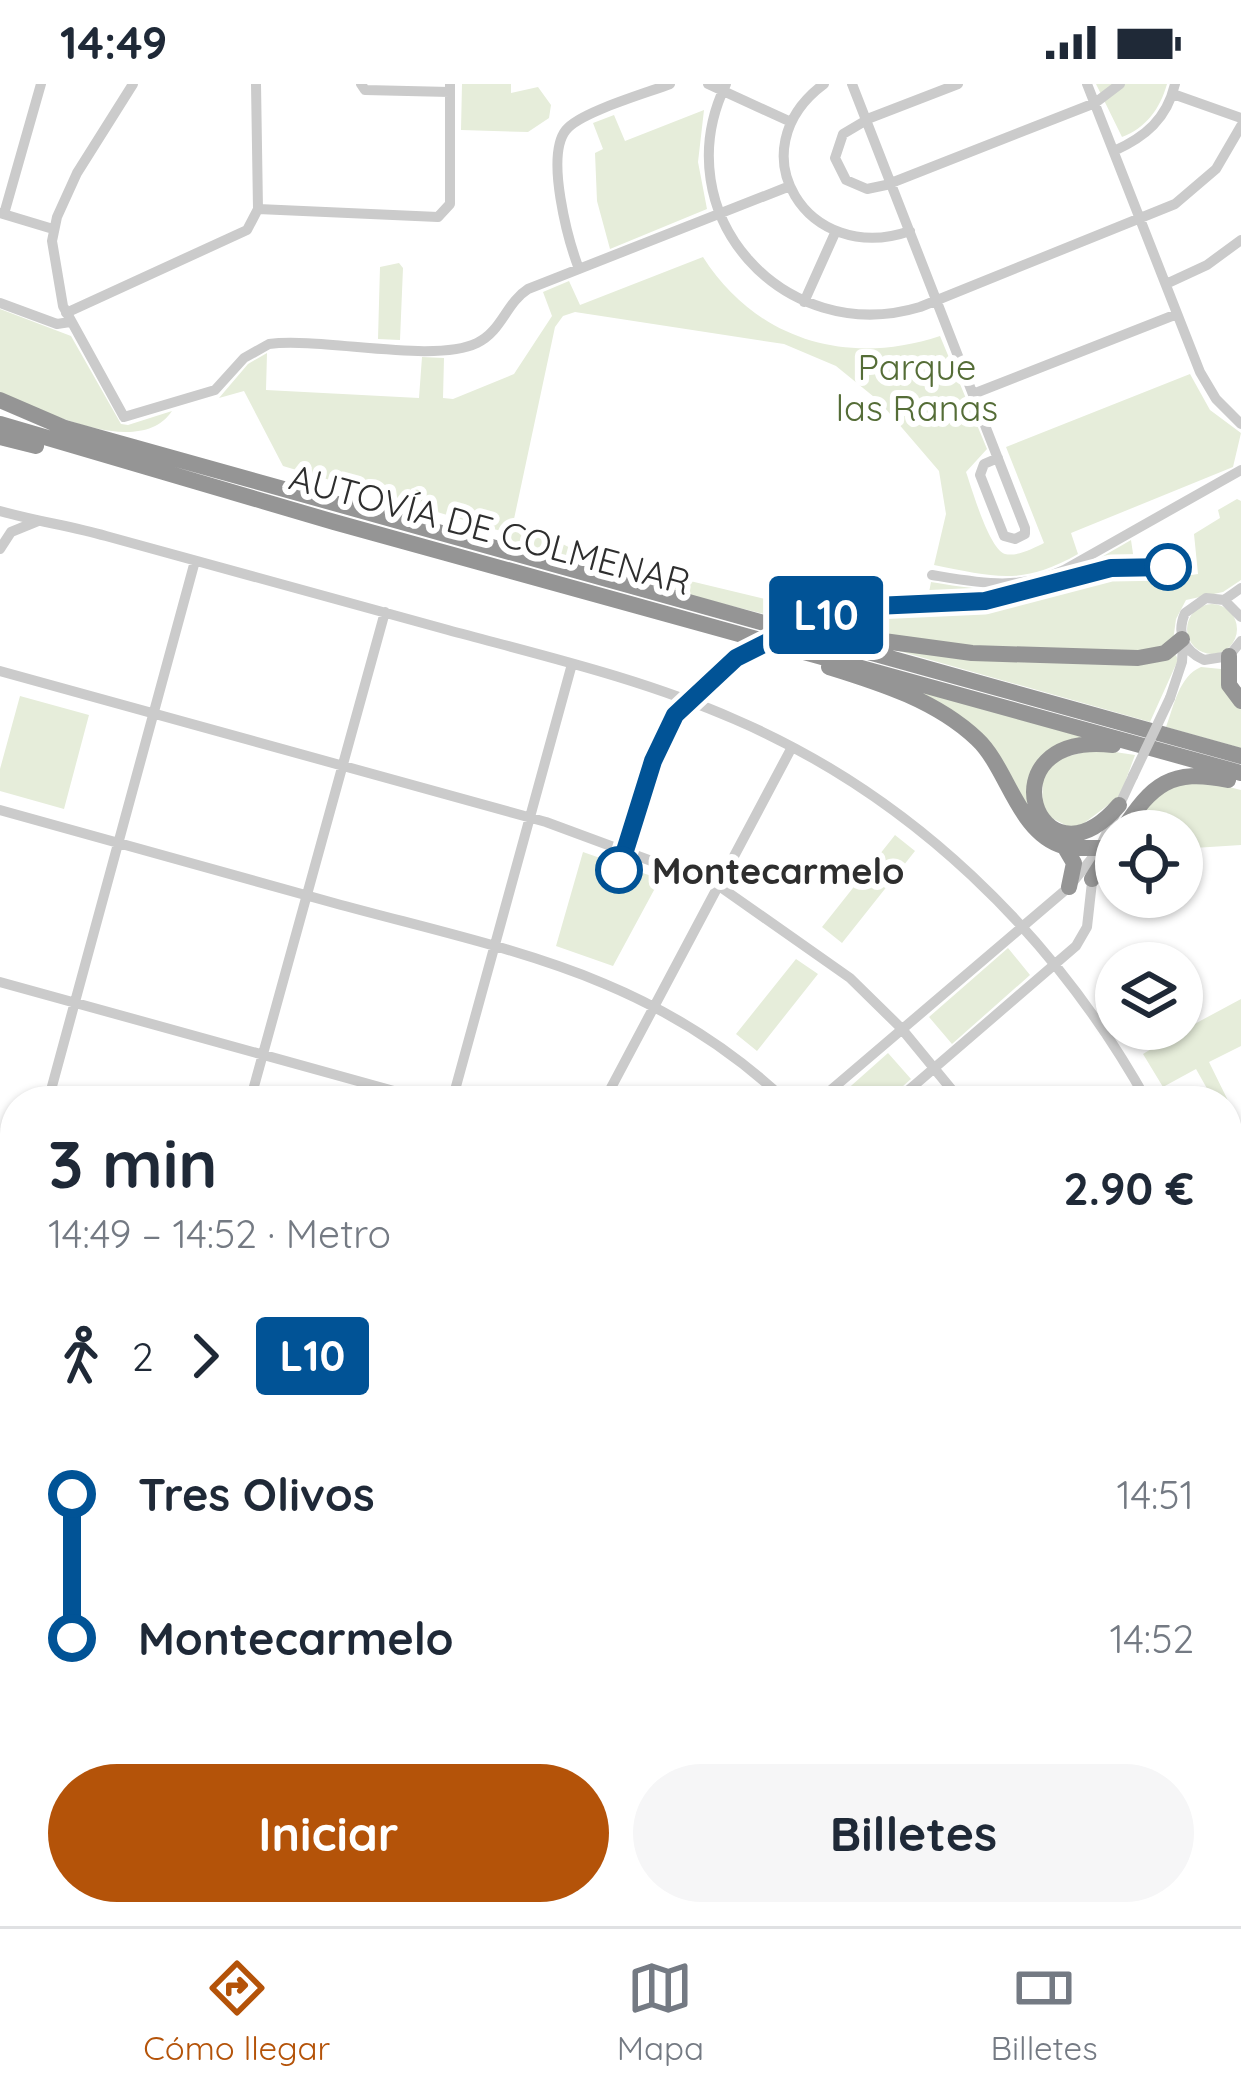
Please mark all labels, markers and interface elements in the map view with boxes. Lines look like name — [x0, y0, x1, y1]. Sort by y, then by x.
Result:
text: 14:49 — [60, 14, 167, 70]
park label: Parque las Ranas — [836, 344, 998, 430]
street label: AUTOVÍA DE COLMENAR — [285, 454, 695, 604]
unlabelled marker — [1146, 545, 1190, 589]
line badge: L10 — [757, 576, 895, 654]
text: L10 — [793, 588, 859, 641]
map controls — [1095, 810, 1203, 1050]
button: locate — [1095, 810, 1203, 918]
marker: Montecarmelo — [597, 848, 641, 892]
place label: Montecarmelo — [652, 848, 904, 893]
button: layers — [1095, 942, 1203, 1050]
text: 3 min — [48, 1122, 218, 1205]
text: 2.90 € — [1063, 1160, 1194, 1216]
text: 14:49 – 14:52 · Metro — [48, 1209, 391, 1258]
icon: walk — [48, 1323, 114, 1389]
icon: forward — [172, 1323, 238, 1389]
text: L10 — [280, 1329, 345, 1382]
text: 2 — [132, 1332, 154, 1381]
text: Tres Olivos — [138, 1466, 375, 1522]
text: 14:51 — [1117, 1470, 1194, 1519]
text: Montecarmelo — [138, 1610, 454, 1666]
text: 14:52 — [1109, 1614, 1194, 1663]
button: Iniciar — [48, 1764, 609, 1902]
button: Billetes — [633, 1764, 1194, 1902]
tab: Cómo llegar — [143, 1955, 330, 2068]
tab: Mapa — [617, 1955, 704, 2068]
tab: Billetes — [991, 1955, 1098, 2068]

